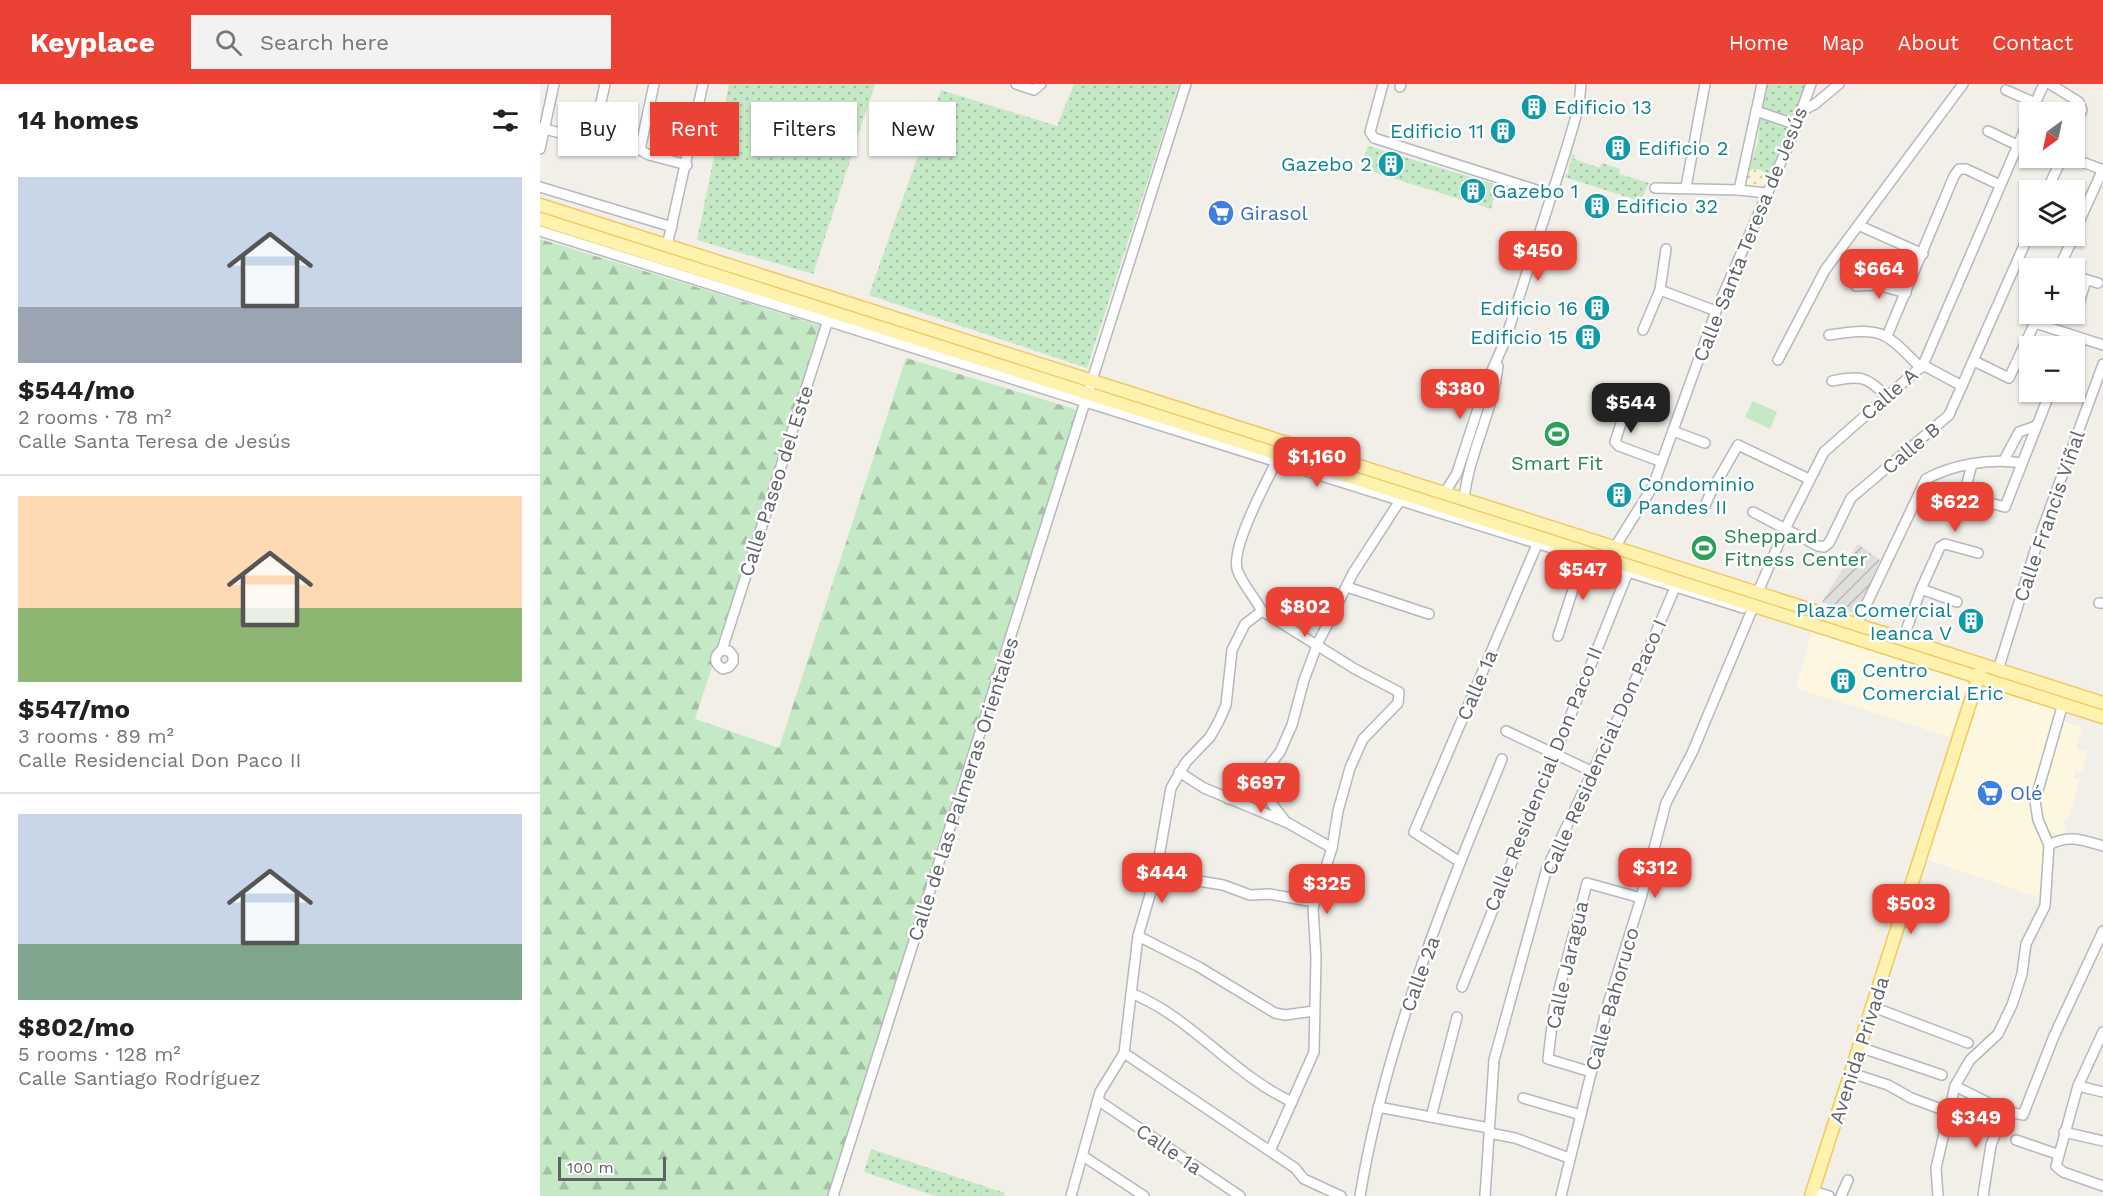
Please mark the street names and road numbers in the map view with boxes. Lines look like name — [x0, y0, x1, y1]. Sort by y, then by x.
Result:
street label: Calle Santa Teresa de Jesús — [1688, 103, 1812, 365]
street label: Calle A — [1855, 363, 1923, 425]
street label: Calle Paseo del Este — [734, 382, 818, 580]
street label: Calle B — [1877, 417, 1945, 479]
street label: Calle Francis Viñal — [2008, 427, 2090, 605]
street label: Calle Residencial Don Paco I — [1537, 615, 1671, 879]
street label: Calle de las Palmeras Orientales — [902, 634, 1024, 944]
street label: Calle Residencial Don Paco II — [1479, 643, 1607, 915]
street label: Calle 1a — [1451, 646, 1503, 724]
street label: Calle Jaragua — [1541, 899, 1593, 1031]
street label: Calle Bahoruco — [1580, 925, 1644, 1073]
street label: Calle 2a — [1395, 933, 1445, 1015]
street label: Avenida Privada — [1824, 973, 1894, 1127]
street label: Calle 1a — [1131, 1118, 1207, 1180]

